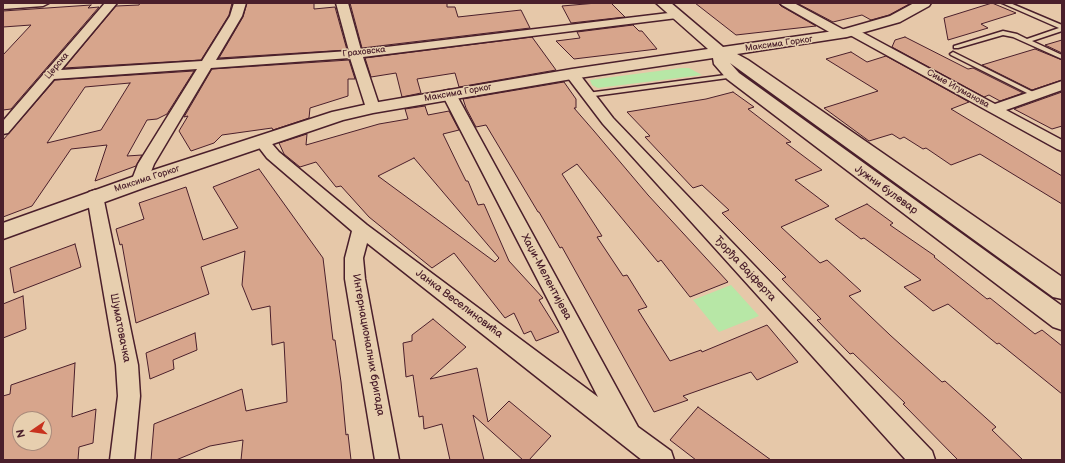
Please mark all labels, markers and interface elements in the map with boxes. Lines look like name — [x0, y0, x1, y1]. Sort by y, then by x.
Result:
street label: Максима Горког — [744, 34, 814, 54]
street label: Граховска — [342, 44, 386, 60]
street label: Церска — [43, 51, 71, 81]
street label: Симе Игуманова — [925, 67, 991, 111]
street label: Максима Горког — [423, 82, 493, 104]
street label: Максима Горког — [113, 163, 181, 195]
street label: Јужни булевар — [852, 163, 920, 217]
street label: Хаџи-Мелентијева — [518, 232, 574, 322]
street label: Ђорђа Вајферта — [711, 234, 779, 304]
street label: Јанка Веселиновића — [413, 267, 505, 341]
street label: Интернационалних бригада — [349, 273, 387, 417]
street label: Шуматовачка — [107, 292, 133, 364]
north arrow — [12, 411, 52, 451]
text: N — [14, 428, 28, 439]

